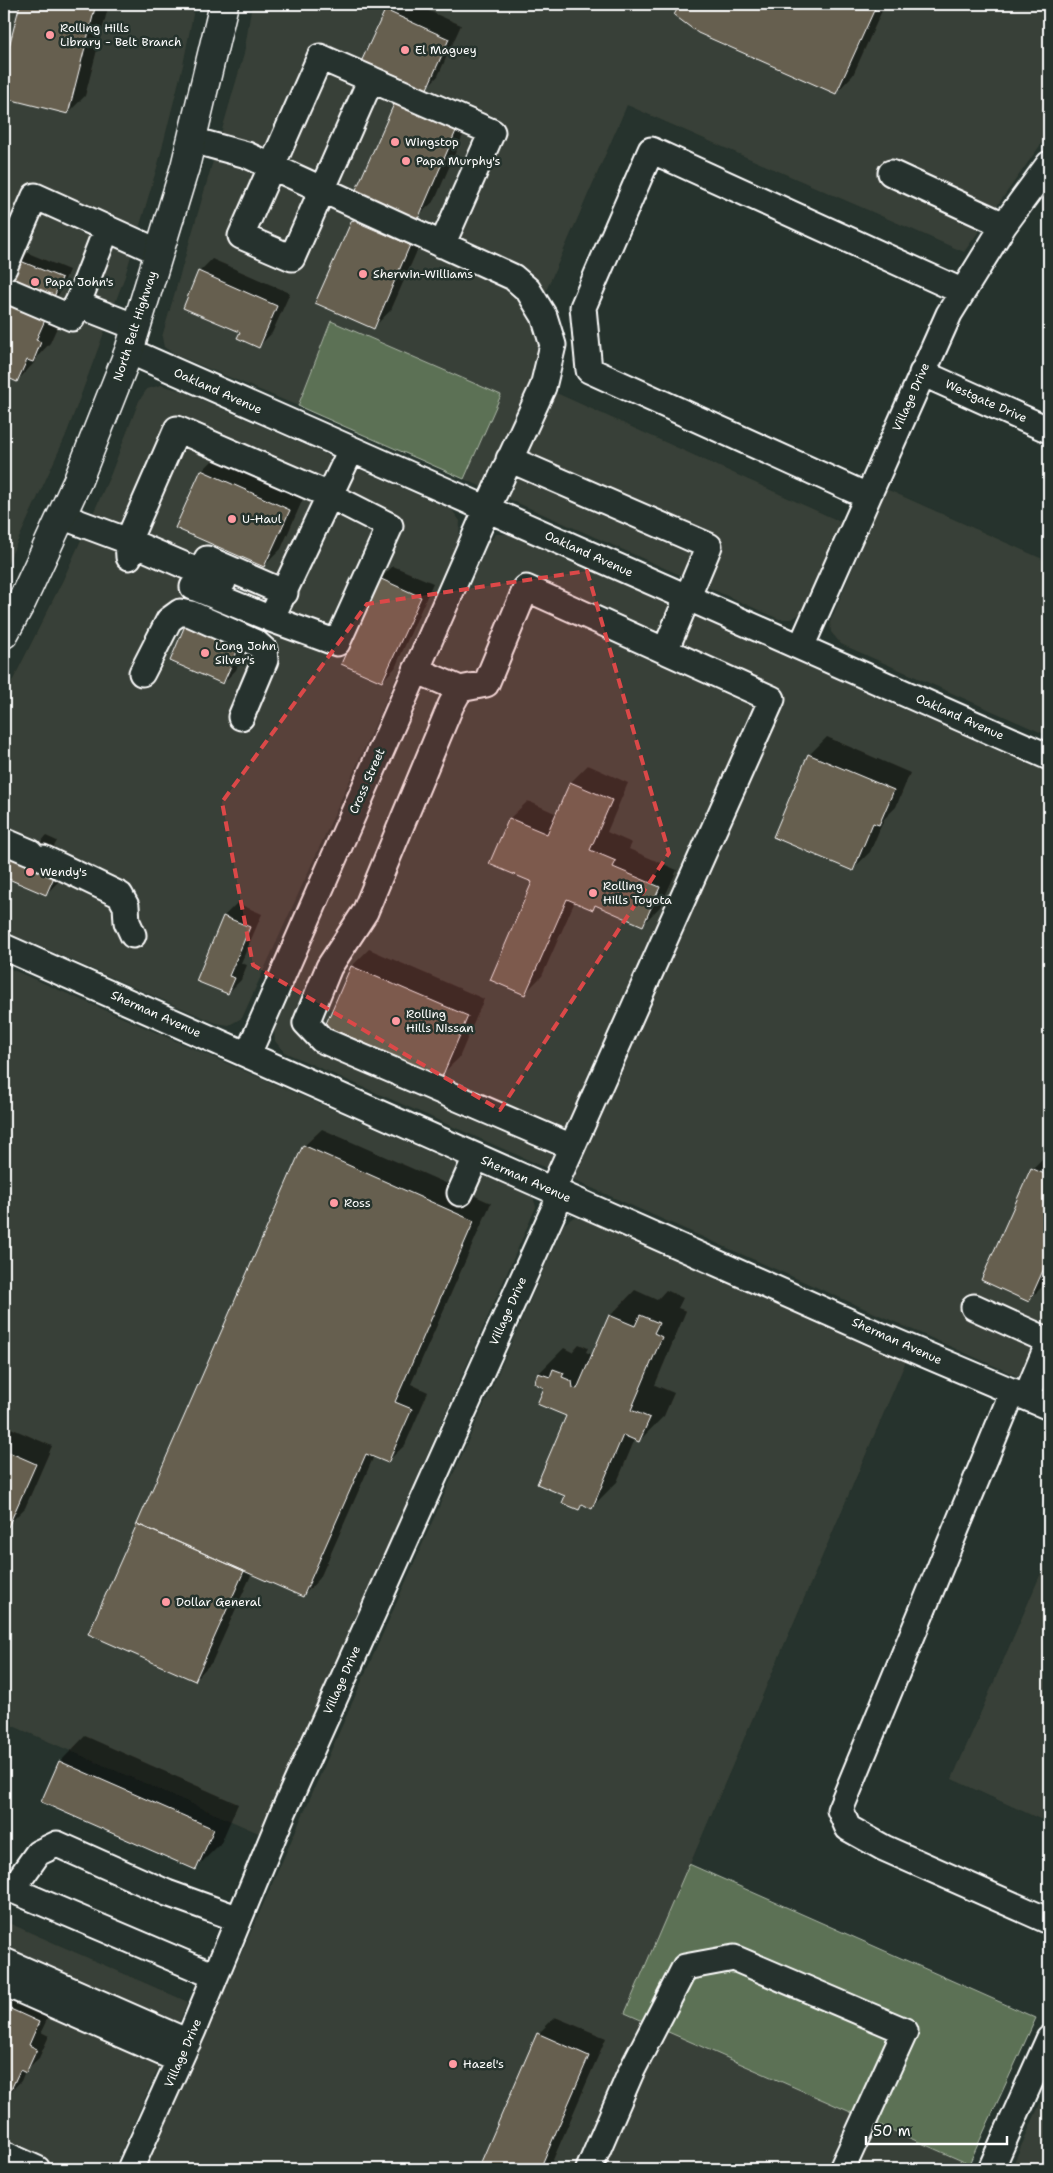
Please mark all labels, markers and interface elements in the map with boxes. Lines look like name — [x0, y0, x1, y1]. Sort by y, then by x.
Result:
place label: Rolling Hills Library - Belt Branch — [60, 20, 181, 50]
marker: Rolling Hills Library - Belt Branch — [44, 29, 56, 41]
place label: El Maguey — [415, 42, 477, 58]
marker: El Maguey — [399, 44, 411, 56]
place label: Wingstop — [405, 134, 459, 150]
marker: Wingstop — [389, 136, 401, 148]
place label: Papa Murphy's — [416, 153, 500, 169]
marker: Papa Murphy's — [400, 155, 412, 167]
place label: Sherwin-Williams — [373, 266, 473, 282]
marker: Sherwin-Williams — [357, 268, 369, 280]
street label: North Belt Highway — [110, 269, 160, 383]
place label: Papa John's — [45, 274, 114, 290]
marker: Papa John's — [29, 276, 41, 288]
street label: Village Drive — [889, 360, 933, 434]
street label: Oakland Avenue — [171, 364, 265, 418]
street label: Westgate Drive — [943, 376, 1030, 426]
place label: U-Haul — [242, 511, 282, 527]
marker: U-Haul — [226, 513, 238, 525]
street label: Oakland Avenue — [542, 527, 636, 581]
place label: Long John Silver's — [215, 638, 276, 668]
marker: Long John Silver's — [199, 647, 211, 659]
street label: Oakland Avenue — [913, 690, 1007, 744]
street label: Cross Street — [345, 746, 389, 816]
place label: Wendy's — [40, 864, 87, 880]
marker: Wendy's — [24, 866, 36, 878]
place label: Rolling Hills Toyota — [603, 878, 672, 908]
marker: Rolling Hills Toyota — [587, 887, 599, 899]
street label: Sherman Avenue — [108, 987, 204, 1041]
place label: Rolling Hills Nissan — [406, 1006, 474, 1036]
marker: Rolling Hills Nissan — [390, 1015, 402, 1027]
street label: Sherman Avenue — [478, 1152, 574, 1206]
place label: Ross — [344, 1195, 371, 1211]
marker: Ross — [328, 1197, 340, 1209]
street label: Village Drive — [486, 1274, 530, 1348]
street label: Sherman Avenue — [849, 1314, 945, 1368]
place label: Dollar General — [176, 1594, 261, 1610]
marker: Dollar General — [160, 1596, 172, 1608]
street label: Village Drive — [320, 1643, 364, 1717]
street label: Village Drive — [161, 2016, 205, 2090]
place label: Hazel's — [463, 2056, 504, 2072]
marker: Hazel's — [447, 2058, 459, 2070]
scale bar — [866, 2113, 1007, 2145]
text: 50 m — [873, 2121, 911, 2141]

